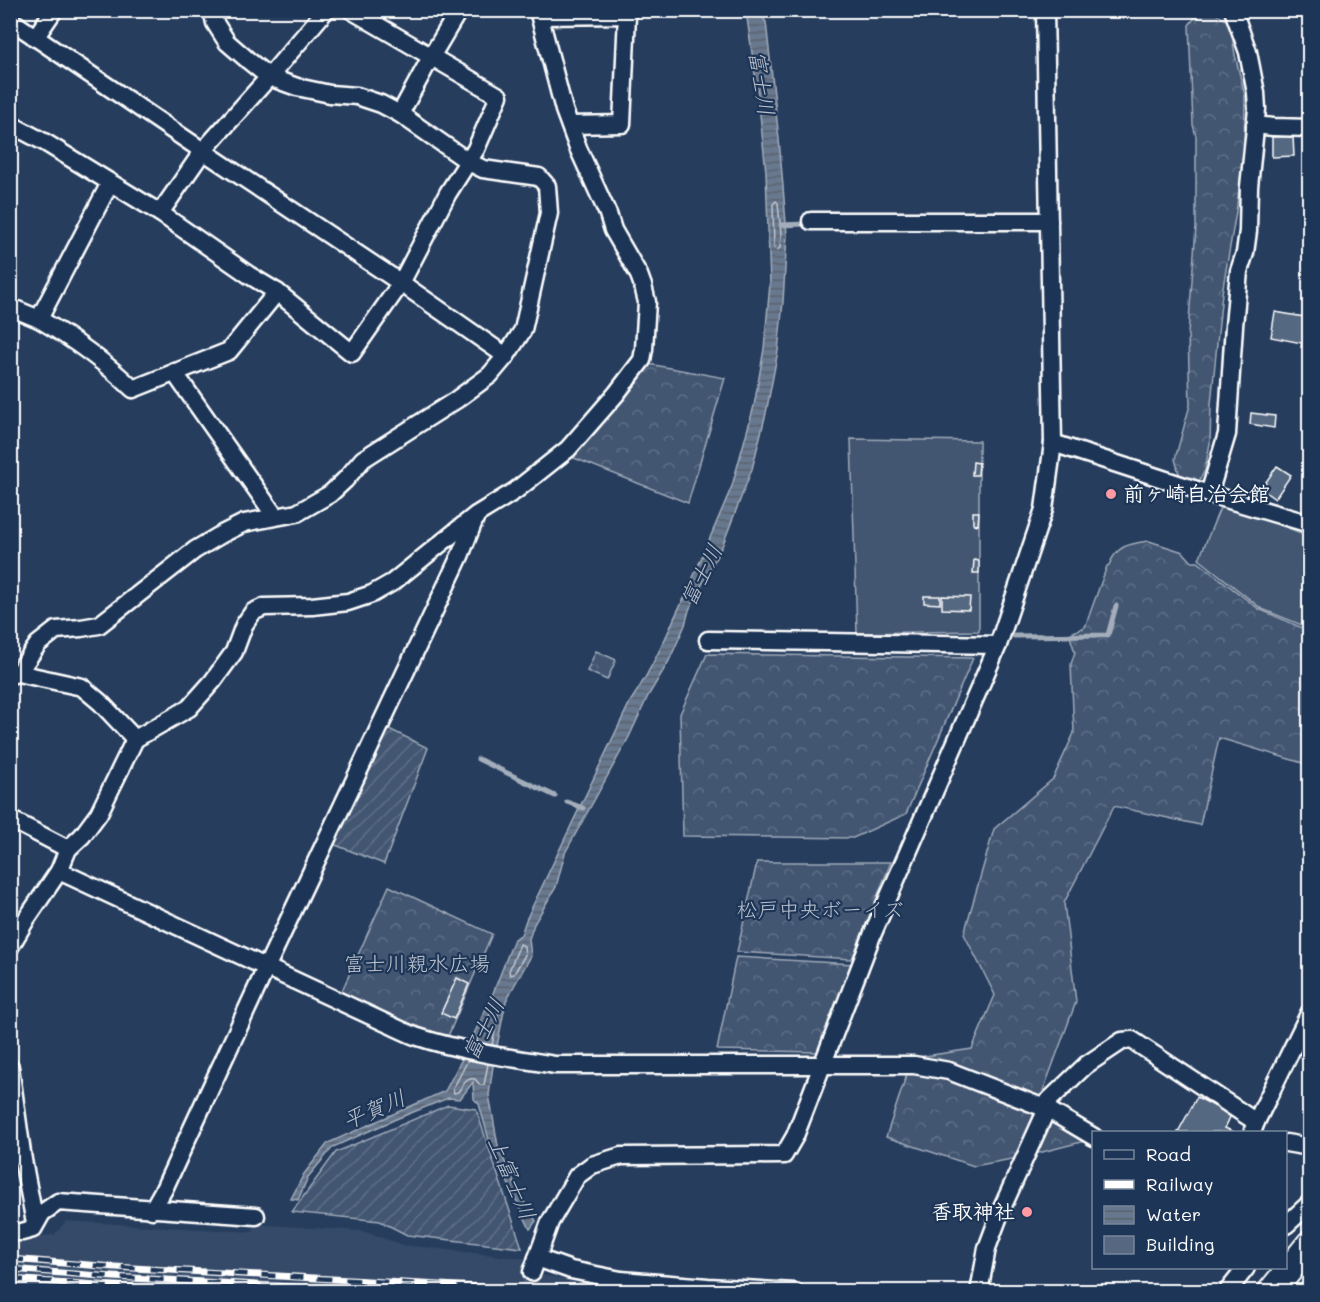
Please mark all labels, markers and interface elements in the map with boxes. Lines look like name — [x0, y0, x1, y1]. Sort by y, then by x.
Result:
water label: 富士川 — [743, 48, 782, 118]
place label: 前ヶ崎自治会館 — [1123, 479, 1270, 506]
marker: 前ヶ崎自治会館 — [1104, 487, 1118, 501]
water label: 富士川 — [673, 539, 728, 611]
park label: 松戸中央ボーイズ — [736, 895, 904, 922]
park label: 富士川親水広場 — [344, 949, 491, 976]
water label: 富士川 — [455, 993, 510, 1065]
water label: 平賀川 — [338, 1082, 410, 1135]
legend — [1092, 1131, 1287, 1269]
water label: 上富士川 — [482, 1132, 543, 1224]
text: Road — [1146, 1142, 1191, 1166]
text: Railway — [1146, 1172, 1213, 1196]
place label: 香取神社 — [931, 1197, 1015, 1224]
text: Water — [1146, 1202, 1201, 1226]
marker: 香取神社 — [1020, 1205, 1034, 1219]
text: Building — [1146, 1232, 1214, 1256]

